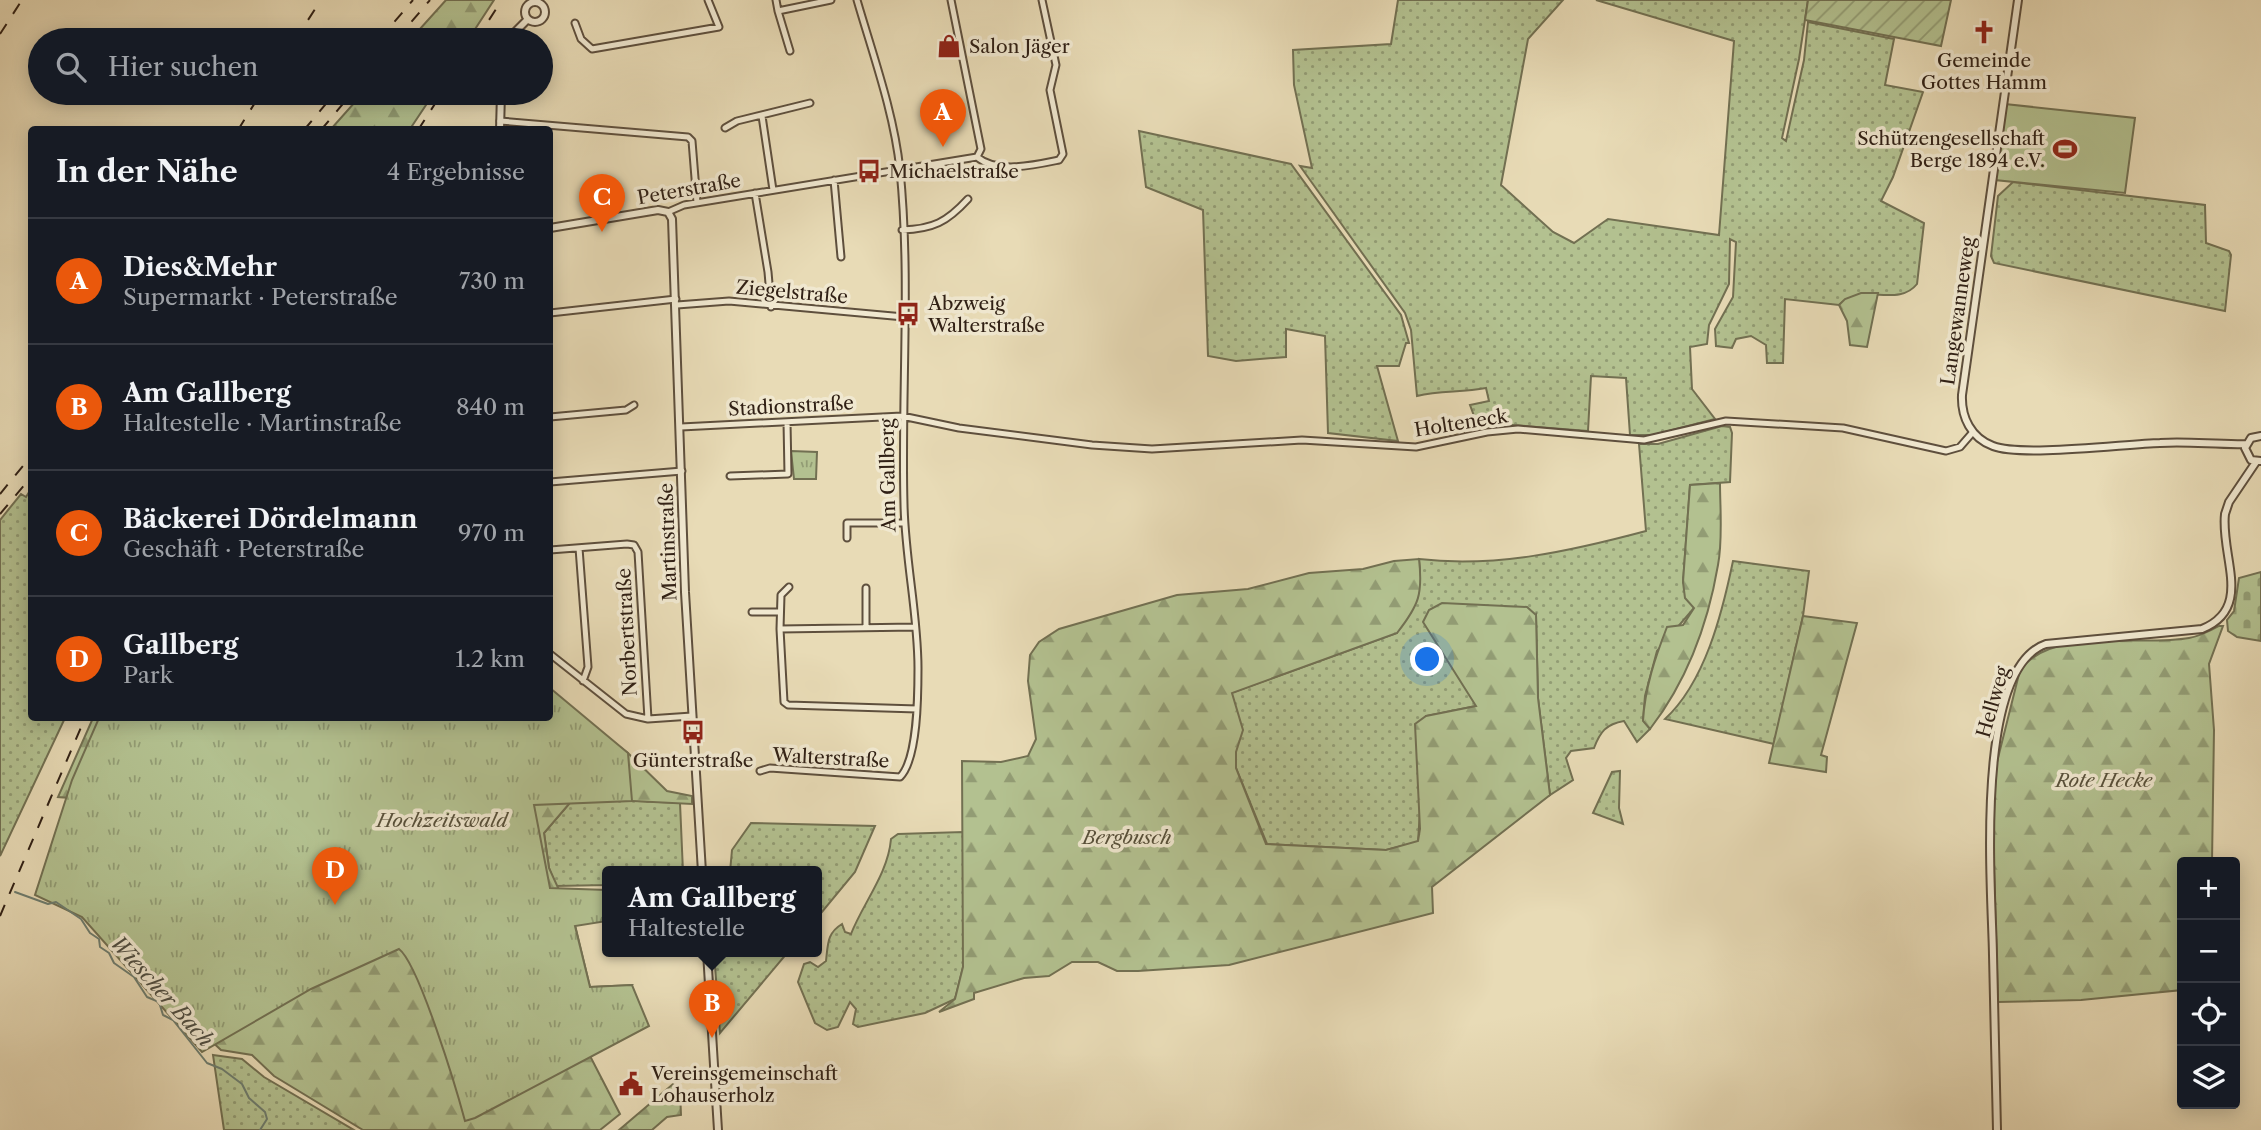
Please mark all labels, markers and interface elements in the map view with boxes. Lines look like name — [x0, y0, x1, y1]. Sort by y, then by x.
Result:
church icon: Gemeinde Gottes Hamm — [1970, 18, 1998, 46]
search box — [28, 28, 553, 105]
shop icon: Salon Jäger — [935, 32, 963, 60]
place label: Salon Jäger — [969, 35, 1070, 58]
icon: search — [52, 48, 90, 86]
place label: Gemeinde Gottes Hamm — [1921, 49, 2047, 94]
text: Hier suchen — [108, 51, 258, 83]
pin: A — [920, 89, 966, 147]
place label: Schützengesellschaft Berge 1894 e.V. — [1857, 127, 2045, 172]
sports icon: Schützengesellschaft Berge 1894 e.V. — [2051, 135, 2079, 163]
text: In der Nähe — [56, 153, 238, 190]
bus stop icon: Michaelstraße — [855, 157, 883, 185]
text: 4 Ergebnisse — [387, 158, 525, 186]
place label: Michaelstraße — [889, 160, 1019, 183]
street label: Peterstraße — [635, 169, 743, 209]
pin: C — [579, 174, 625, 232]
street label: Langewanneweg — [1936, 234, 1980, 387]
text: Dies&Mehr — [123, 251, 277, 283]
text: A — [70, 267, 88, 295]
text: 730 m — [459, 267, 525, 295]
street label: Ziegelstraße — [735, 276, 849, 308]
text: Supermarkt · Peterstraße — [123, 283, 398, 311]
place label: Abzweig Walterstraße — [927, 292, 1045, 337]
bus stop icon: Abzweig Walterstraße — [894, 300, 922, 328]
text: Am Gallberg — [123, 377, 291, 409]
street label: Stadionstraße — [728, 391, 854, 421]
text: B — [70, 393, 88, 421]
text: 840 m — [456, 393, 525, 421]
street label: Holteneck — [1413, 404, 1510, 442]
text: Haltestelle · Martinstraße — [123, 409, 402, 437]
street label: Am Gallberg — [875, 417, 901, 533]
street label: Martinstraße — [654, 483, 682, 601]
text: Bäckerei Dördelmann — [123, 503, 418, 535]
text: C — [70, 519, 88, 547]
text: 970 m — [458, 519, 525, 547]
text: Geschäft · Peterstraße — [123, 535, 364, 563]
street label: Norbertstraße — [612, 567, 642, 697]
text: Gallberg — [123, 629, 238, 661]
your location — [1410, 642, 1444, 676]
text: D — [69, 645, 89, 673]
text: 1.2 km — [455, 645, 525, 673]
text: Park — [123, 661, 173, 689]
street label: Hellweg — [1972, 663, 2014, 740]
bus stop icon: Günterstraße — [679, 718, 707, 746]
street label: Walterstraße — [771, 743, 890, 773]
place label: Günterstraße — [633, 749, 753, 772]
park label: Rote Hecke — [2054, 769, 2153, 792]
park label: Hochzeitswald — [374, 809, 509, 832]
park label: Bergbusch — [1081, 826, 1172, 849]
pin: D — [312, 847, 358, 905]
map controls — [2177, 857, 2240, 1109]
button: + — [2177, 857, 2240, 920]
popup — [602, 866, 822, 957]
text: Am Gallberg — [628, 882, 796, 914]
text: Haltestelle — [628, 914, 745, 942]
button: − — [2177, 920, 2240, 983]
water label: Wiescher Bach — [105, 930, 219, 1052]
pin: B — [689, 980, 735, 1038]
button: locate — [2177, 983, 2240, 1046]
button: layers — [2177, 1046, 2240, 1109]
place label: Vereinsgemeinschaft Lohauserholz — [650, 1062, 838, 1107]
public building icon: Vereinsgemeinschaft Lohauserholz — [617, 1070, 645, 1098]

